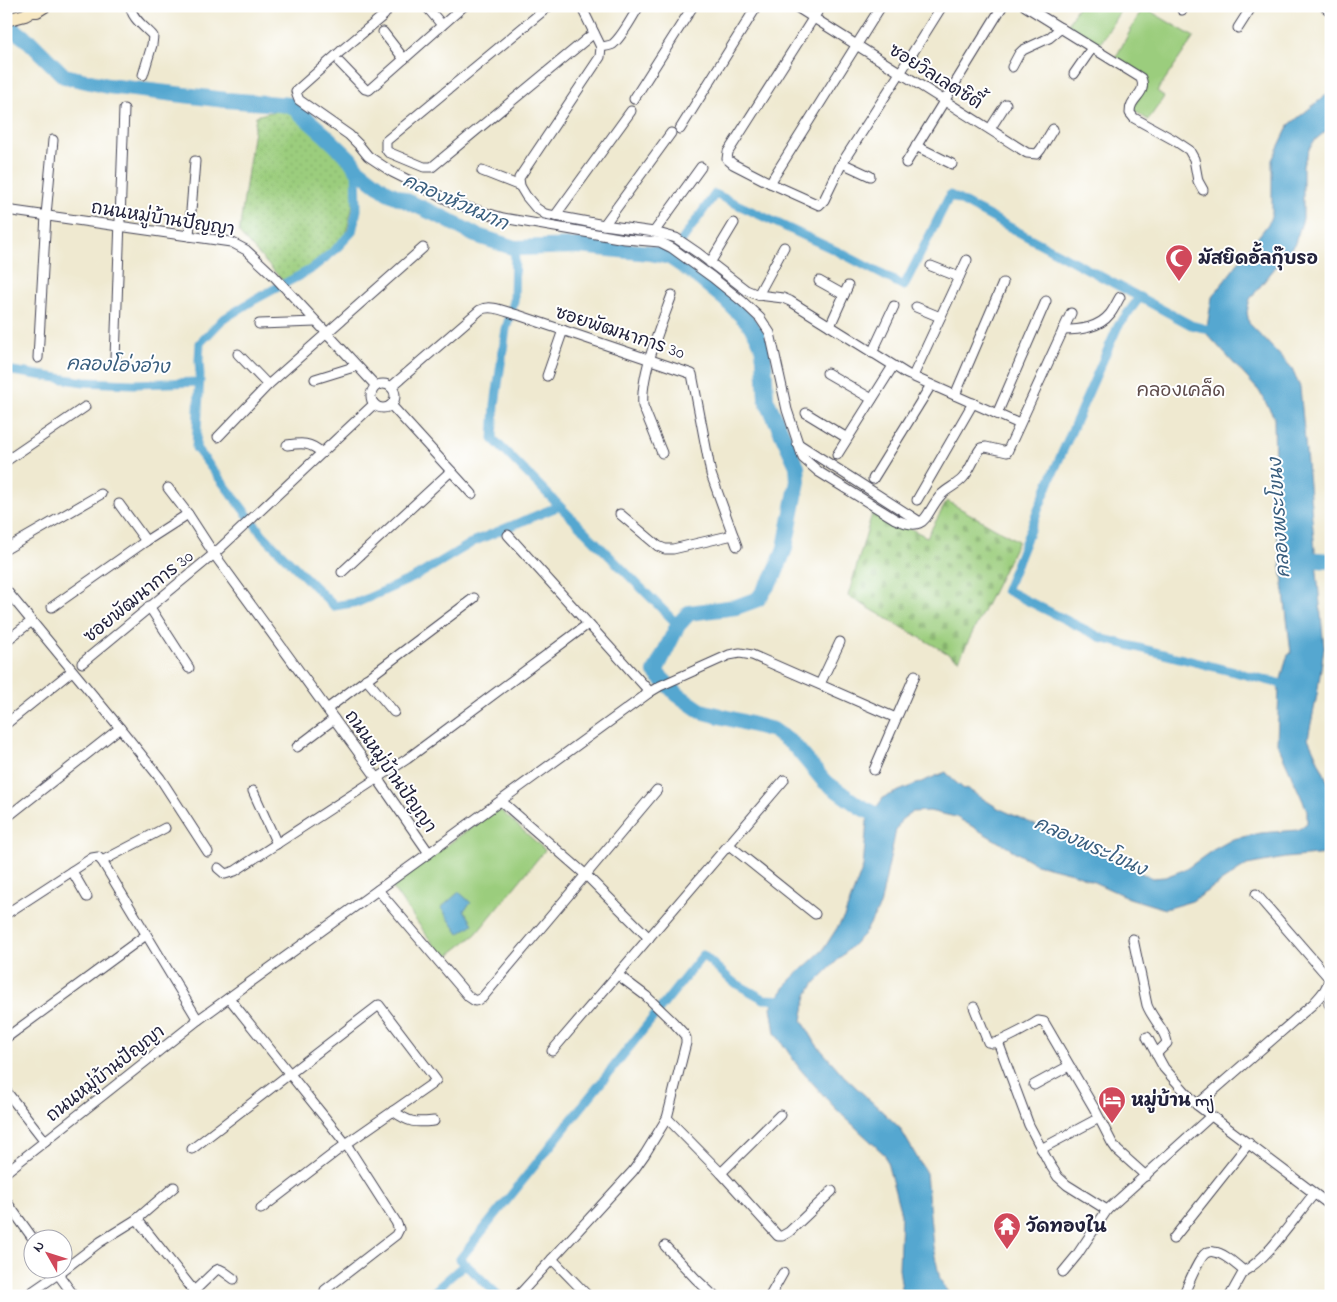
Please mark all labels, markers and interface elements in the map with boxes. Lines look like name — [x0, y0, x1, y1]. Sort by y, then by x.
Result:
street label: ซอยวิลเลตซิตี้ — [883, 33, 992, 118]
water label: คลองหัวหมาก — [398, 168, 513, 239]
street label: ถนนหมู่บ้านปัญญา — [89, 195, 236, 244]
place label: มัสยิดอั้ลกุ๊บรอ — [1198, 241, 1318, 273]
mosque icon: มัสยิดอั้ลกุ๊บรอ — [1164, 243, 1194, 282]
street label: ซอยพัฒนาการ 30 — [551, 301, 688, 367]
water label: คลองโอ่งอ่าง — [66, 350, 172, 382]
district label: คลองเคล็ด — [1137, 377, 1225, 405]
water label: คลองพระโขนง — [1262, 455, 1298, 579]
street label: ซอยพัฒนาการ 30 — [79, 545, 200, 650]
street label: ถนนหมู่บ้านปัญญา — [337, 705, 442, 839]
water label: คลองพระโขนง — [1030, 810, 1152, 885]
street label: ถนนหมู่บ้านปัญญา — [41, 1019, 171, 1129]
hotel icon: หมู่บ้าน mj — [1097, 1085, 1127, 1124]
place label: หมู่บ้าน mj — [1131, 1088, 1214, 1115]
temple icon: วัดทองใน — [992, 1211, 1022, 1250]
place label: วัดทองใน — [1026, 1214, 1107, 1241]
north arrow — [22, 1230, 72, 1280]
text: N — [28, 1236, 50, 1257]

